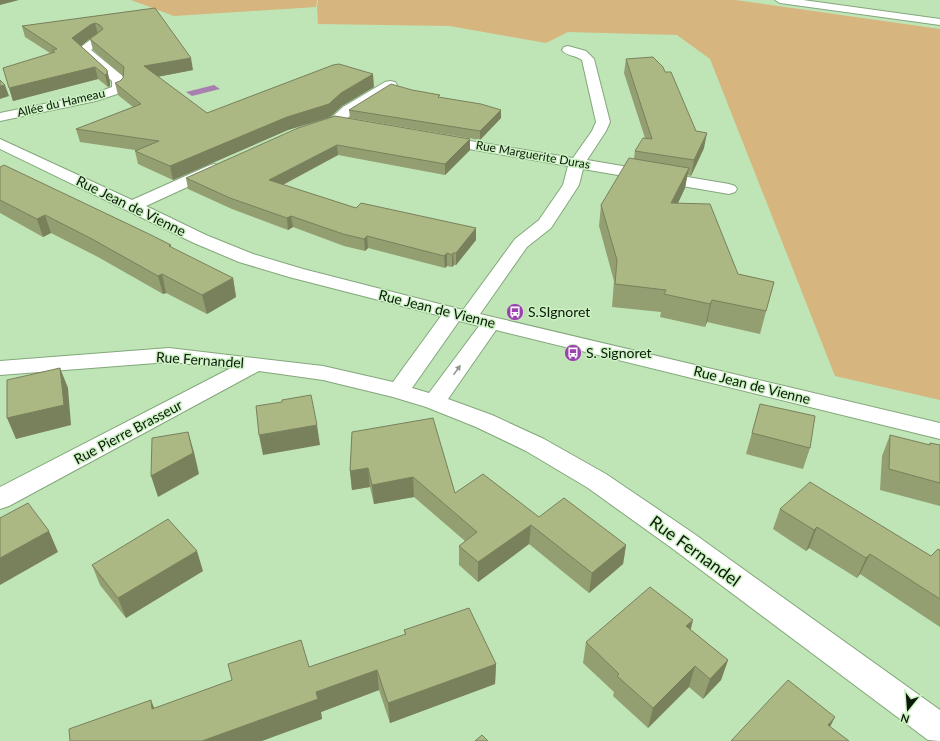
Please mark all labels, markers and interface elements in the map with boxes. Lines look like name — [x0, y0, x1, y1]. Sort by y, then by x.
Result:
street label: Allée du Hameau — [15, 85, 106, 120]
street label: Rue Marguerite Duras — [475, 137, 591, 172]
street label: Rue Jean de Vienne — [74, 172, 189, 239]
street label: Rue Jean de Vienne — [377, 286, 497, 331]
bus stop icon: S.SIgnoret — [505, 302, 525, 322]
place label: S.SIgnoret — [528, 303, 590, 320]
bus stop icon: S. Signoret — [563, 343, 583, 363]
place label: S. Signoret — [586, 344, 652, 361]
street label: Rue Fernandel — [155, 348, 245, 371]
street label: Rue Jean de Vienne — [692, 362, 812, 407]
one-way arrow — [453, 365, 461, 375]
street label: Rue Pierre Brasseur — [71, 396, 185, 467]
street label: Rue Fernandel — [646, 511, 745, 591]
north arrow — [888, 689, 928, 729]
text: N — [899, 712, 911, 726]

